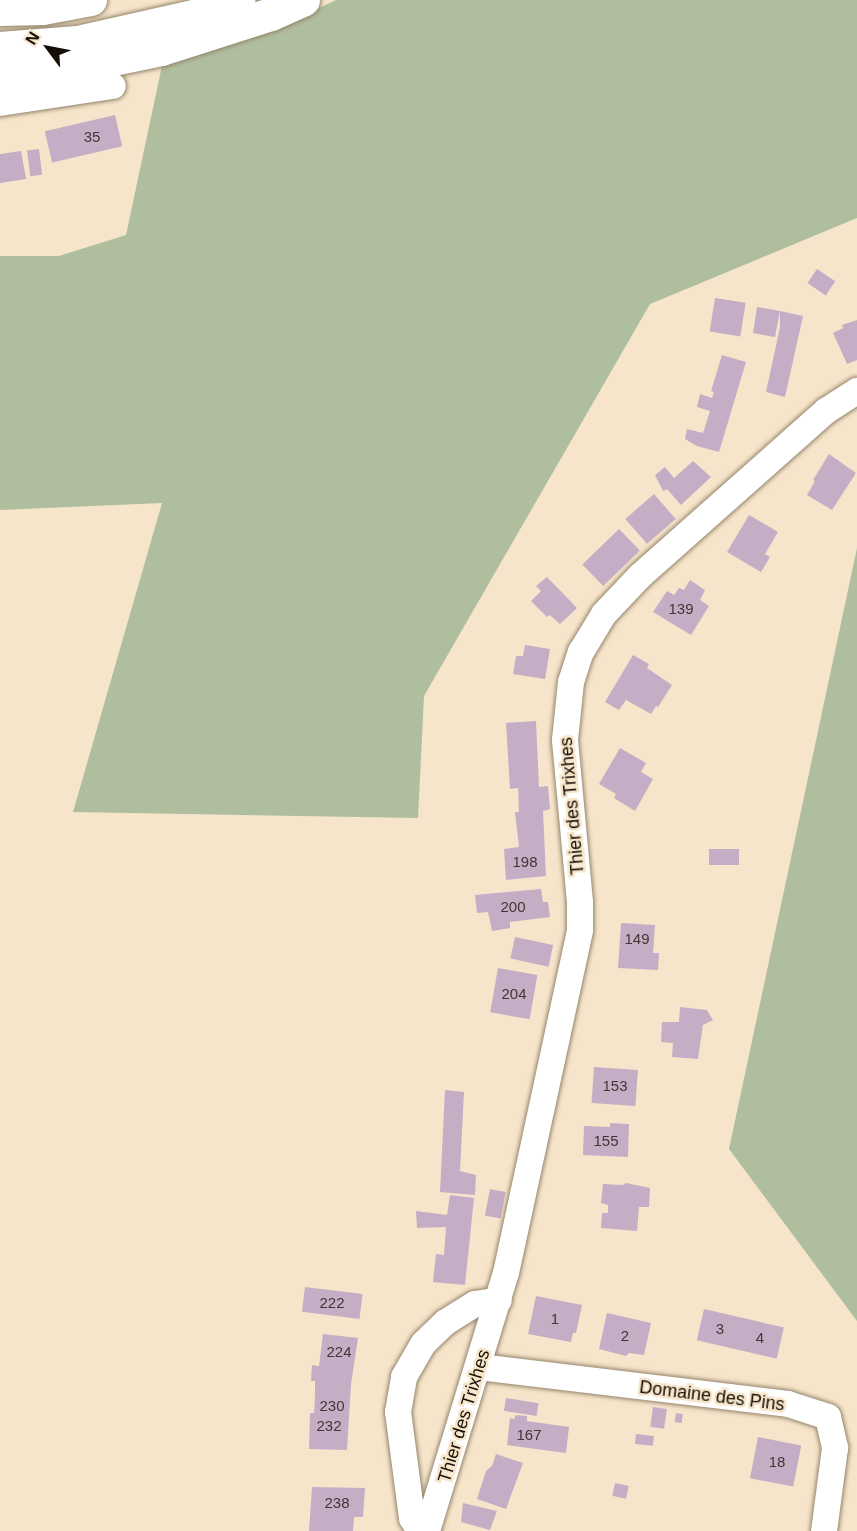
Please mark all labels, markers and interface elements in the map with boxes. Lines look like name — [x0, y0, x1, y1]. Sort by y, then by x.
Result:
north arrow — [18, 18, 78, 78]
text: N — [22, 29, 43, 48]
house number: 35 — [84, 128, 100, 146]
house number: 139 — [668, 600, 694, 618]
street label: Thier des Trixhes — [555, 736, 589, 876]
house number: 198 — [512, 853, 538, 871]
house number: 200 — [500, 898, 526, 916]
house number: 149 — [624, 930, 650, 948]
house number: 204 — [501, 985, 527, 1003]
house number: 153 — [602, 1077, 628, 1095]
house number: 155 — [593, 1132, 619, 1150]
house number: 222 — [319, 1294, 345, 1312]
house number: 1 — [551, 1310, 559, 1328]
house number: 3 — [716, 1320, 724, 1338]
house number: 2 — [621, 1327, 629, 1345]
house number: 4 — [756, 1329, 764, 1347]
house number: 224 — [326, 1343, 352, 1361]
street label: Thier des Trixhes — [433, 1347, 495, 1485]
street label: Domaine des Pins — [638, 1376, 786, 1416]
house number: 230 — [319, 1397, 345, 1415]
house number: 232 — [316, 1417, 342, 1435]
house number: 167 — [516, 1426, 542, 1444]
house number: 18 — [769, 1453, 785, 1471]
house number: 238 — [324, 1494, 350, 1512]

